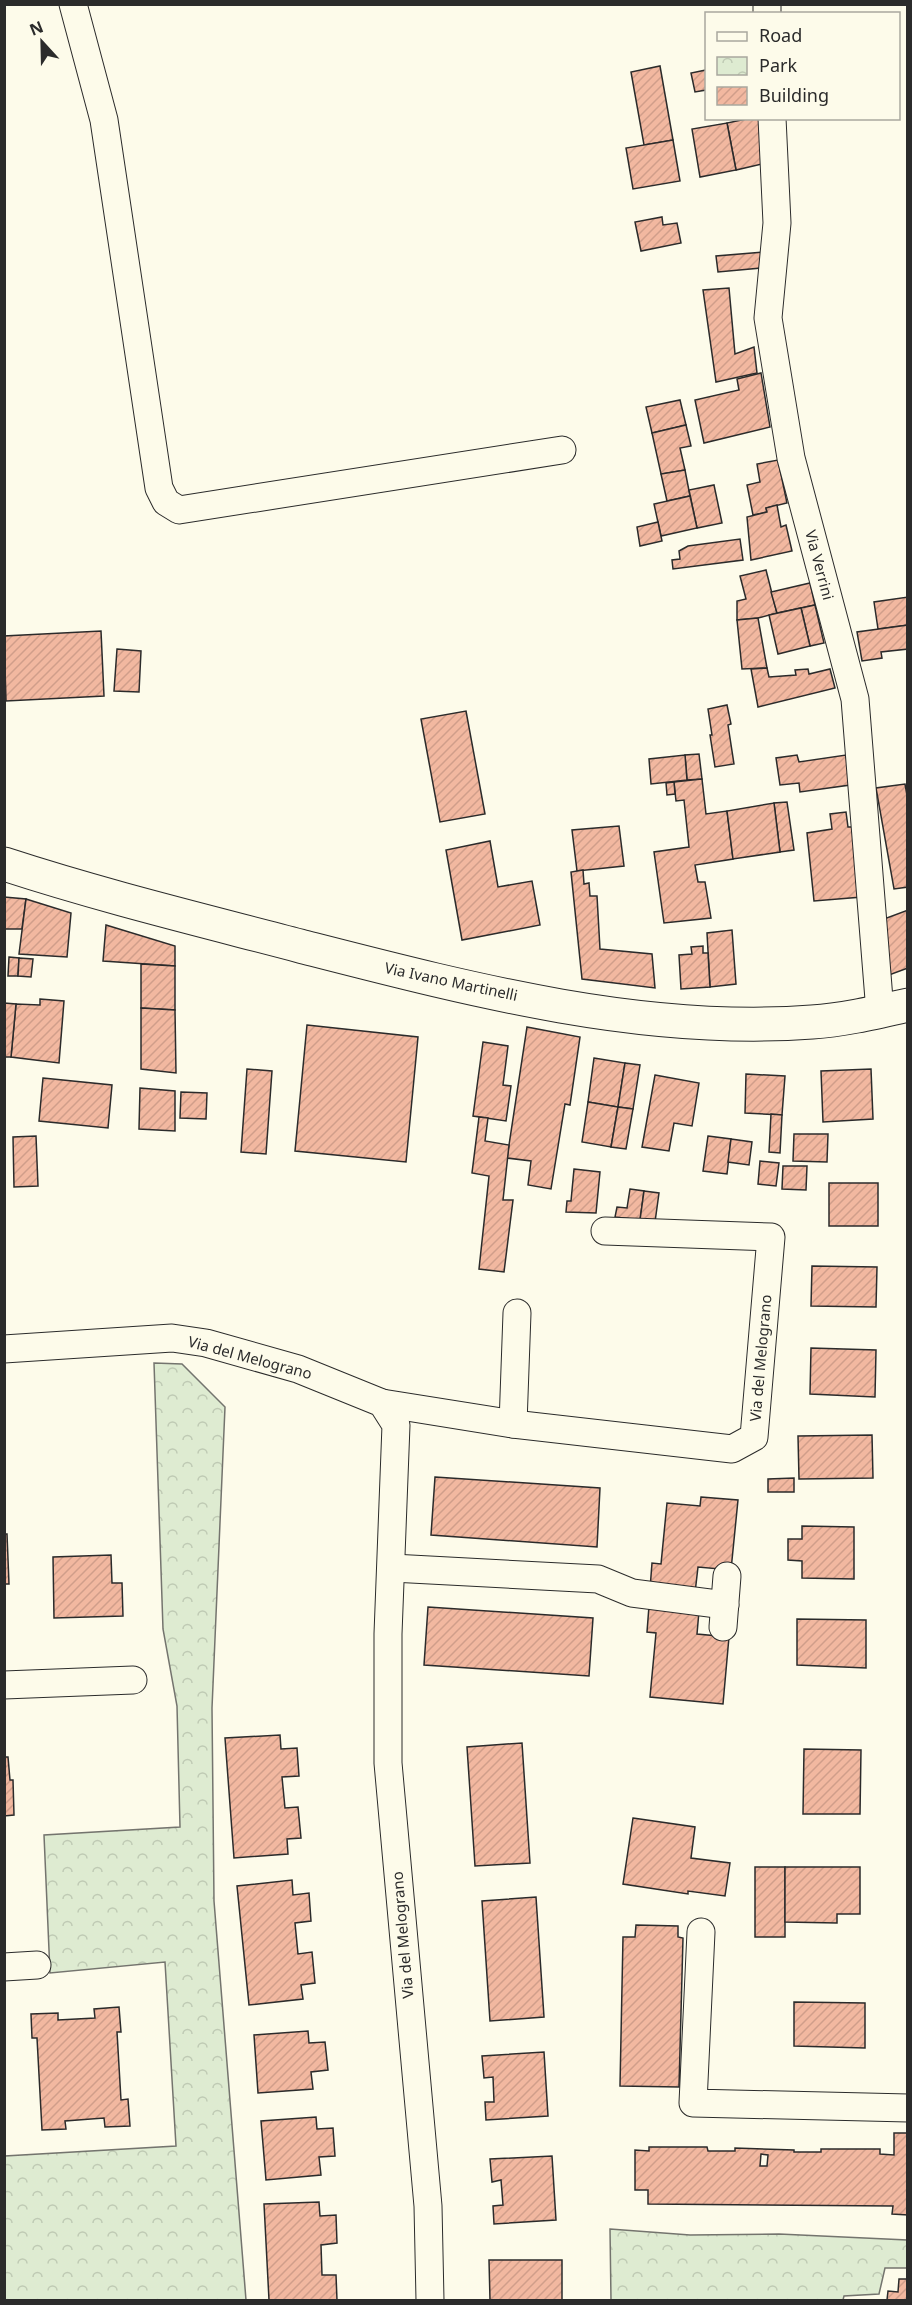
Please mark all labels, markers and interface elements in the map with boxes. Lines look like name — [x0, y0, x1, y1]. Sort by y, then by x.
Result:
north arrow — [12, 12, 72, 72]
legend — [705, 12, 900, 120]
text: N — [26, 15, 47, 41]
text: Road — [759, 23, 802, 47]
text: Park — [759, 53, 797, 77]
text: Building — [759, 83, 829, 107]
street label: Via Verrini — [801, 528, 839, 602]
street label: Via Ivano Martinelli — [383, 957, 520, 1005]
street label: Via del Melograno — [744, 1294, 776, 1422]
street label: Via del Melograno — [186, 1331, 314, 1383]
street label: Via del Melograno — [386, 1871, 418, 1999]

